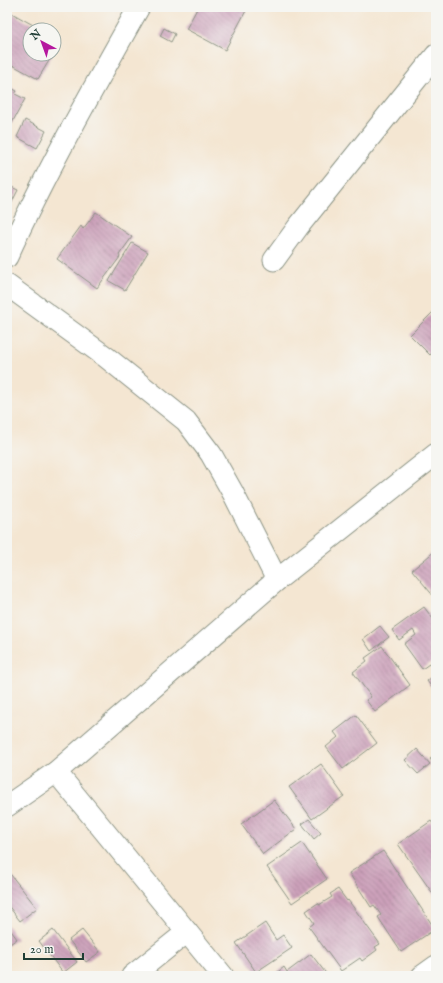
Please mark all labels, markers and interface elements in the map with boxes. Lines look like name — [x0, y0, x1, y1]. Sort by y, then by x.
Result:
north arrow — [22, 22, 62, 62]
text: N — [27, 26, 45, 44]
scale bar — [24, 935, 83, 961]
text: 20 m — [30, 942, 53, 957]

